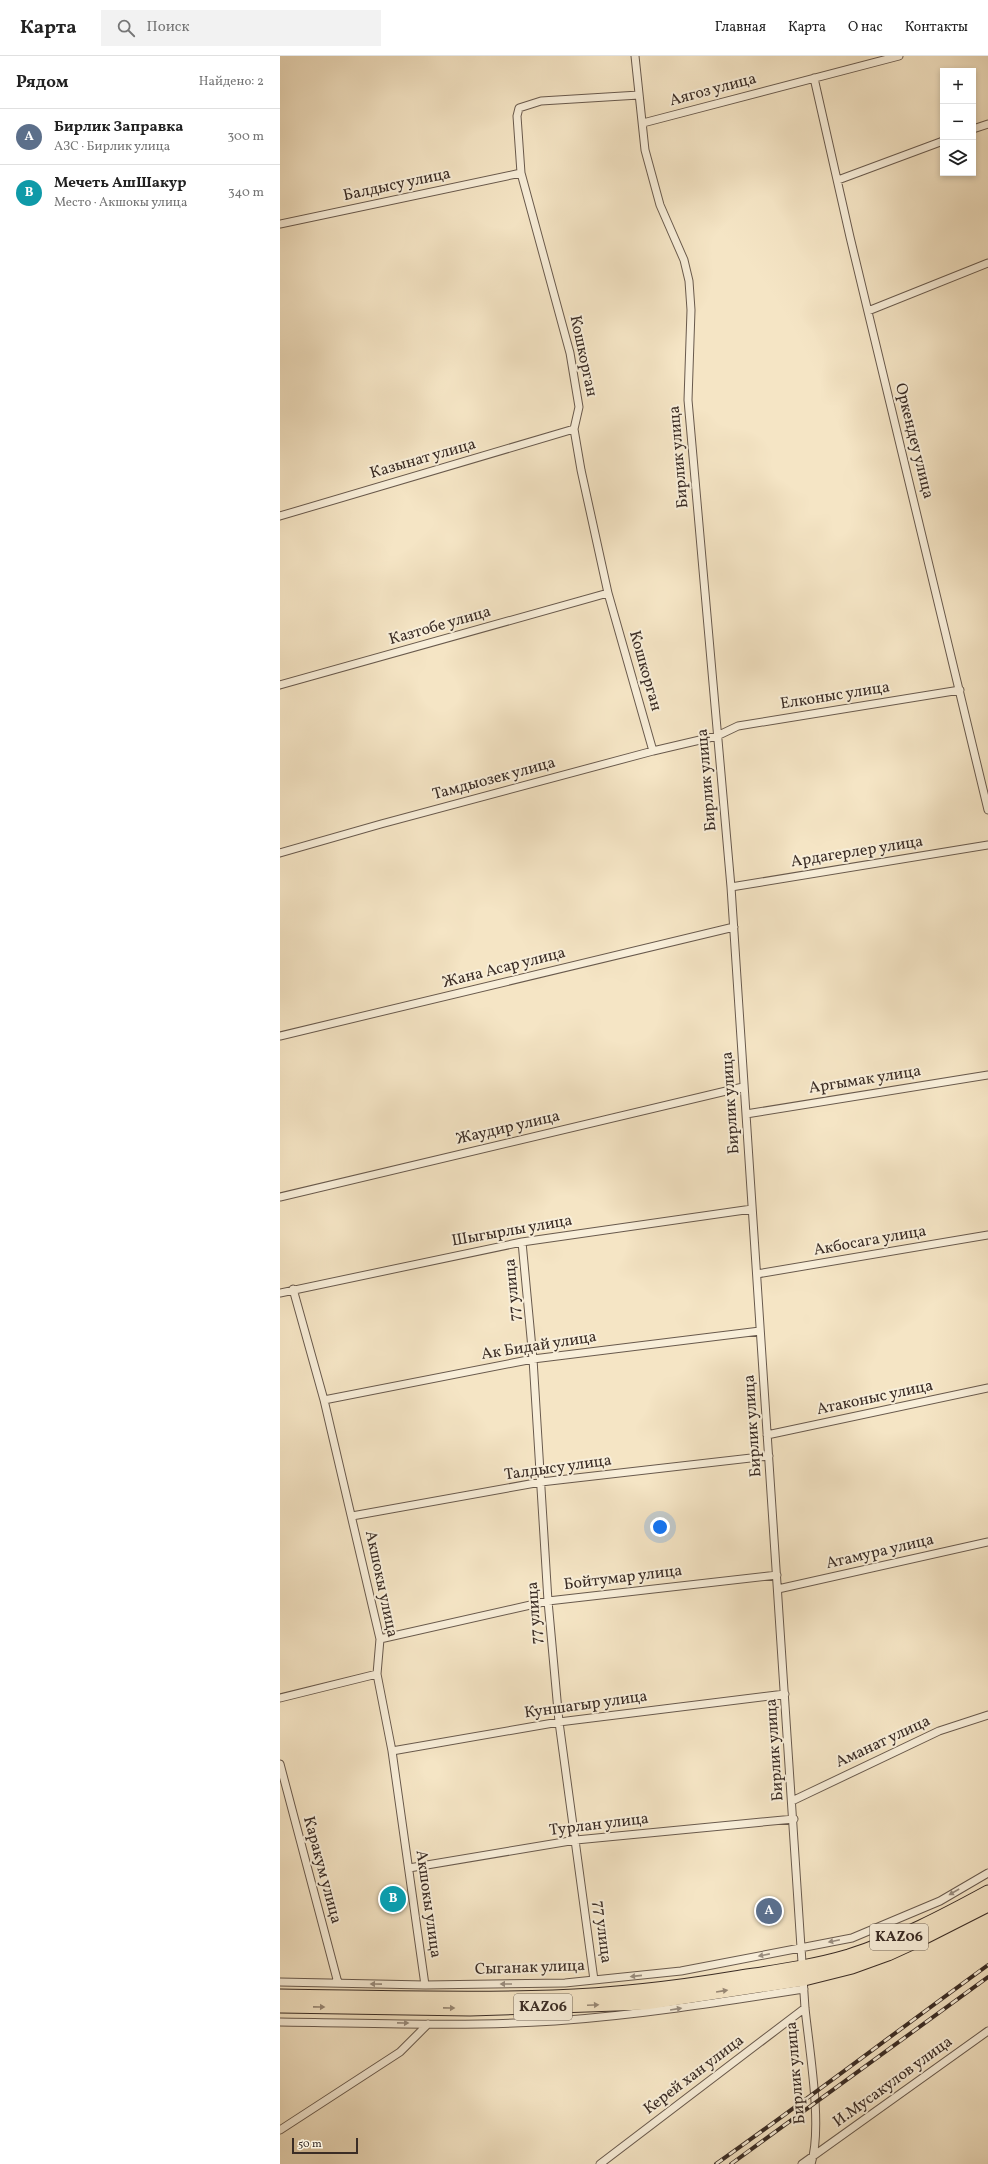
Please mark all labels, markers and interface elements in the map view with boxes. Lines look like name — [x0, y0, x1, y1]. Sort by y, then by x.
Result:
search box — [101, 10, 381, 46]
text: Карта — [20, 15, 77, 41]
icon: search — [115, 17, 137, 39]
text: Поиск — [147, 17, 190, 38]
text: Главная — [715, 18, 766, 37]
text: Карта — [788, 18, 826, 37]
text: О нас — [848, 18, 883, 37]
text: Контакты — [905, 18, 968, 37]
street label: Аягоз улица — [667, 68, 759, 112]
map controls — [940, 68, 976, 176]
button: + — [940, 68, 976, 104]
text: Рядом — [16, 71, 69, 94]
text: Найдено: 2 — [199, 73, 264, 91]
button: − — [940, 104, 976, 140]
text: Бирлик Заправка — [54, 117, 183, 138]
text: A — [24, 128, 34, 146]
text: 300 m — [228, 128, 264, 146]
text: АЗС · Бирлик улица — [54, 138, 170, 156]
button: layers — [940, 140, 976, 176]
street label: Балдысу улица — [341, 163, 453, 207]
text: Мечеть АшШакур — [54, 173, 187, 194]
text: B — [25, 184, 33, 202]
text: 340 m — [228, 184, 264, 202]
text: Место · Акшокы улица — [54, 194, 187, 212]
street label: Кошкорган — [564, 313, 602, 399]
street label: Оркендеу улица — [889, 381, 939, 501]
street label: Бирлик улица — [664, 405, 694, 509]
street label: Казынат улица — [367, 433, 479, 485]
street label: Казтобе улица — [386, 601, 494, 651]
street label: Кошкорган — [623, 628, 667, 714]
street label: Елконыс улица — [779, 676, 891, 716]
street label: Бирлик улица — [692, 728, 722, 832]
street label: Тамдыозек улица — [430, 752, 558, 806]
street label: Ардагерлер улица — [789, 831, 925, 873]
street label: Жана Асар улица — [440, 942, 568, 994]
street label: Бирлик улица — [716, 1051, 746, 1155]
street label: Аргымак улица — [807, 1060, 923, 1100]
street label: Жаудир улица — [454, 1105, 562, 1151]
street label: Шыгырлы улица — [450, 1210, 574, 1252]
street label: Акбосага улица — [812, 1220, 928, 1262]
street label: 77 улица — [499, 1258, 527, 1322]
street label: Ак Бидай улица — [480, 1326, 598, 1366]
street label: Бирлик улица — [738, 1374, 768, 1478]
street label: Атаконыс улица — [815, 1375, 935, 1421]
street label: Талдысу улица — [503, 1450, 613, 1486]
your location — [650, 1517, 670, 1537]
street label: Акшокы улица — [359, 1529, 403, 1639]
street label: Атамура улица — [824, 1529, 936, 1575]
street label: Бойтумар улица — [562, 1560, 684, 1596]
street label: 77 улица — [522, 1581, 548, 1645]
street label: Куншагыр улица — [523, 1685, 649, 1725]
street label: Бирлик улица — [760, 1698, 790, 1802]
street label: Аманат улица — [832, 1710, 934, 1774]
street label: Турлан улица — [548, 1808, 650, 1842]
street label: Каракум улица — [297, 1814, 347, 1926]
street label: Акшокы улица — [410, 1849, 446, 1959]
pin: B — [380, 1884, 406, 1914]
one-way arrow — [948, 1889, 960, 1896]
pin: A — [756, 1896, 782, 1926]
street label: 77 улица — [587, 1899, 617, 1965]
road number: KАZ06 — [870, 1924, 928, 1950]
one-way arrow — [828, 1939, 841, 1945]
one-way arrow — [758, 1953, 770, 1959]
street label: Сыганак улица — [475, 1955, 585, 1981]
one-way arrow — [630, 1973, 642, 1979]
one-way arrow — [369, 1981, 382, 1987]
one-way arrow — [499, 1981, 512, 1987]
one-way arrow — [716, 1988, 728, 1994]
road number: KАZ06 — [514, 1994, 572, 2020]
one-way arrow — [587, 2002, 599, 2009]
one-way arrow — [313, 2004, 326, 2010]
one-way arrow — [443, 2005, 456, 2011]
one-way arrow — [670, 2006, 682, 2012]
one-way arrow — [397, 2020, 410, 2026]
street label: Бирлик улица — [781, 2021, 811, 2125]
street label: Керей хан улица — [639, 2030, 749, 2120]
street label: И.Мусакулов улица — [829, 2031, 957, 2133]
scale bar — [292, 2136, 358, 2155]
text: 50 m — [298, 2137, 322, 2152]

